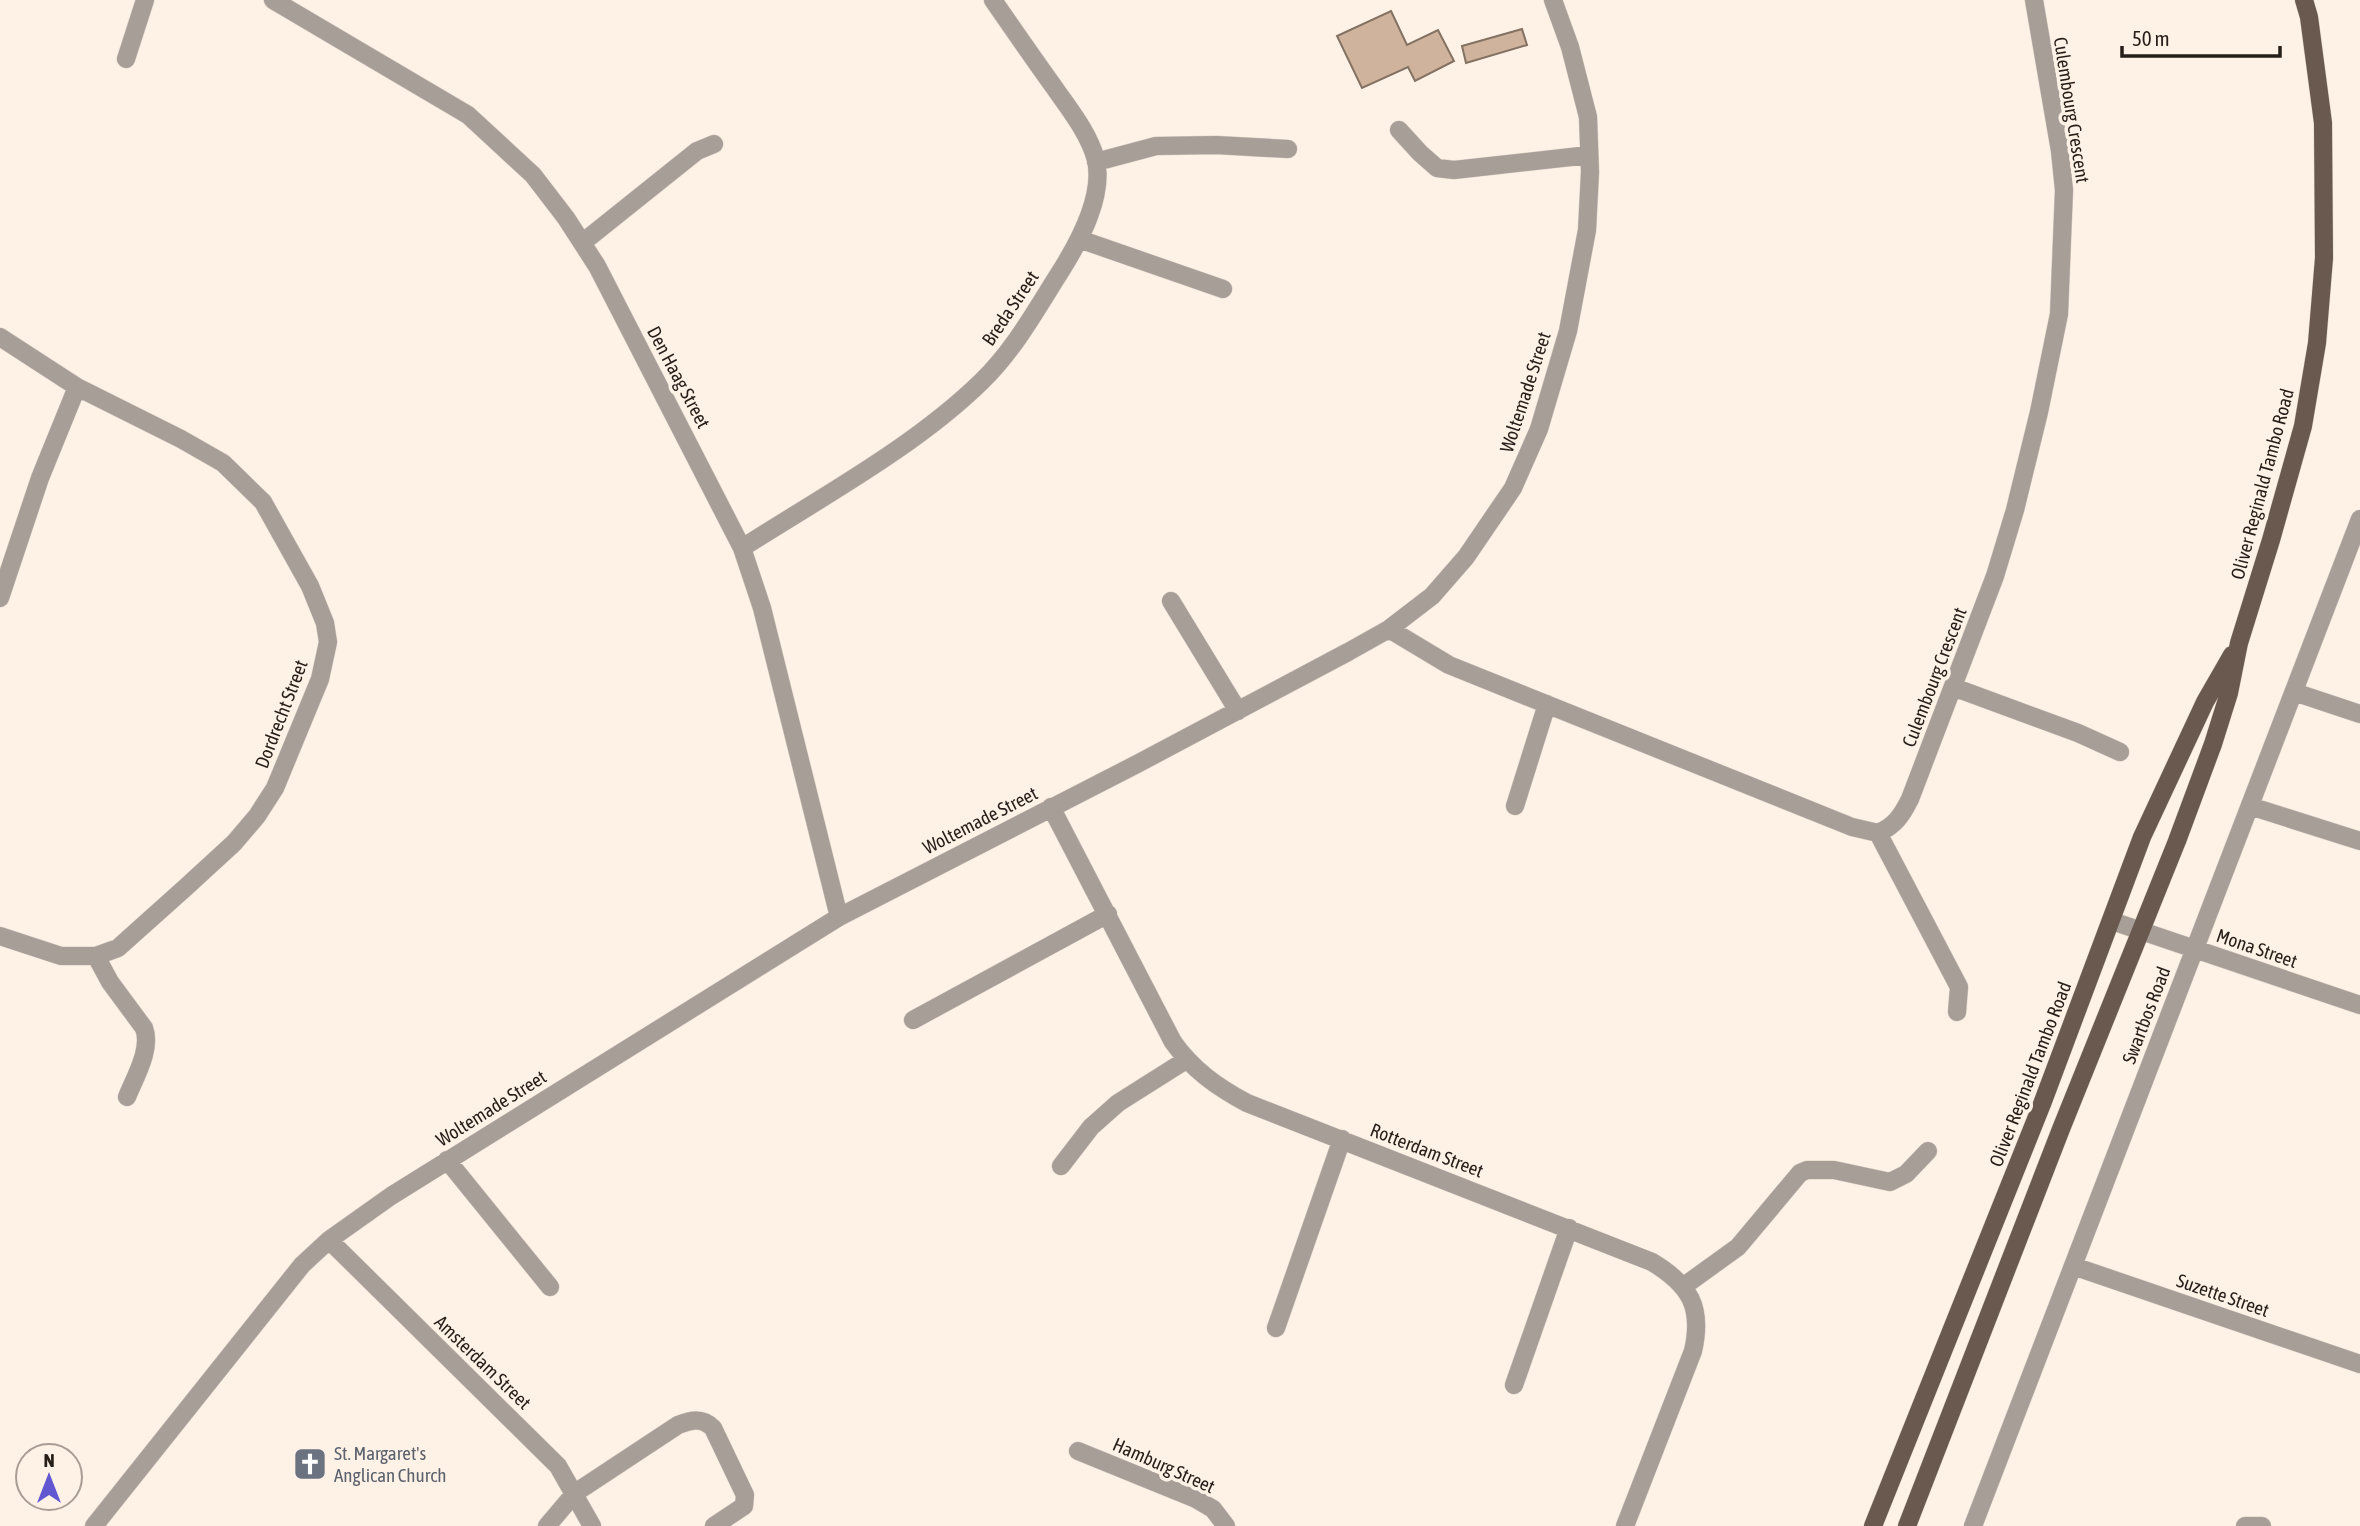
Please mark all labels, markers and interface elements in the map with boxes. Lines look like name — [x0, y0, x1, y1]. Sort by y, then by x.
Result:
scale bar — [2122, 14, 2280, 58]
text: 50 m — [2132, 26, 2170, 50]
street label: Culembourg Crescent — [2050, 35, 2094, 185]
street label: Breda Street — [977, 266, 1043, 350]
street label: Den Haag Street — [643, 322, 715, 432]
street label: Woltemade Street — [1495, 329, 1555, 455]
street label: Oliver Reginald Tambo Road — [2226, 386, 2298, 582]
street label: Culembourg Crescent — [1897, 604, 1971, 750]
street label: Dordrecht Street — [250, 657, 312, 771]
street label: Woltemade Street — [919, 782, 1041, 858]
street label: Mona Street — [2214, 924, 2300, 972]
street label: Swartbos Road — [2117, 963, 2175, 1067]
street label: Oliver Reginald Tambo Road — [1985, 978, 2075, 1170]
street label: Woltemade Street — [432, 1065, 550, 1151]
street label: Rotterdam Street — [1367, 1118, 1487, 1182]
street label: Suzette Street — [2174, 1269, 2272, 1321]
street label: Amsterdam Street — [430, 1311, 536, 1413]
street label: Hamburg Street — [1110, 1433, 1218, 1497]
north arrow — [14, 1442, 84, 1512]
place label: St. Margaret's Anglican Church — [334, 1442, 447, 1486]
church icon: St. Margaret's Anglican Church — [291, 1445, 329, 1483]
text: N — [43, 1449, 55, 1471]

